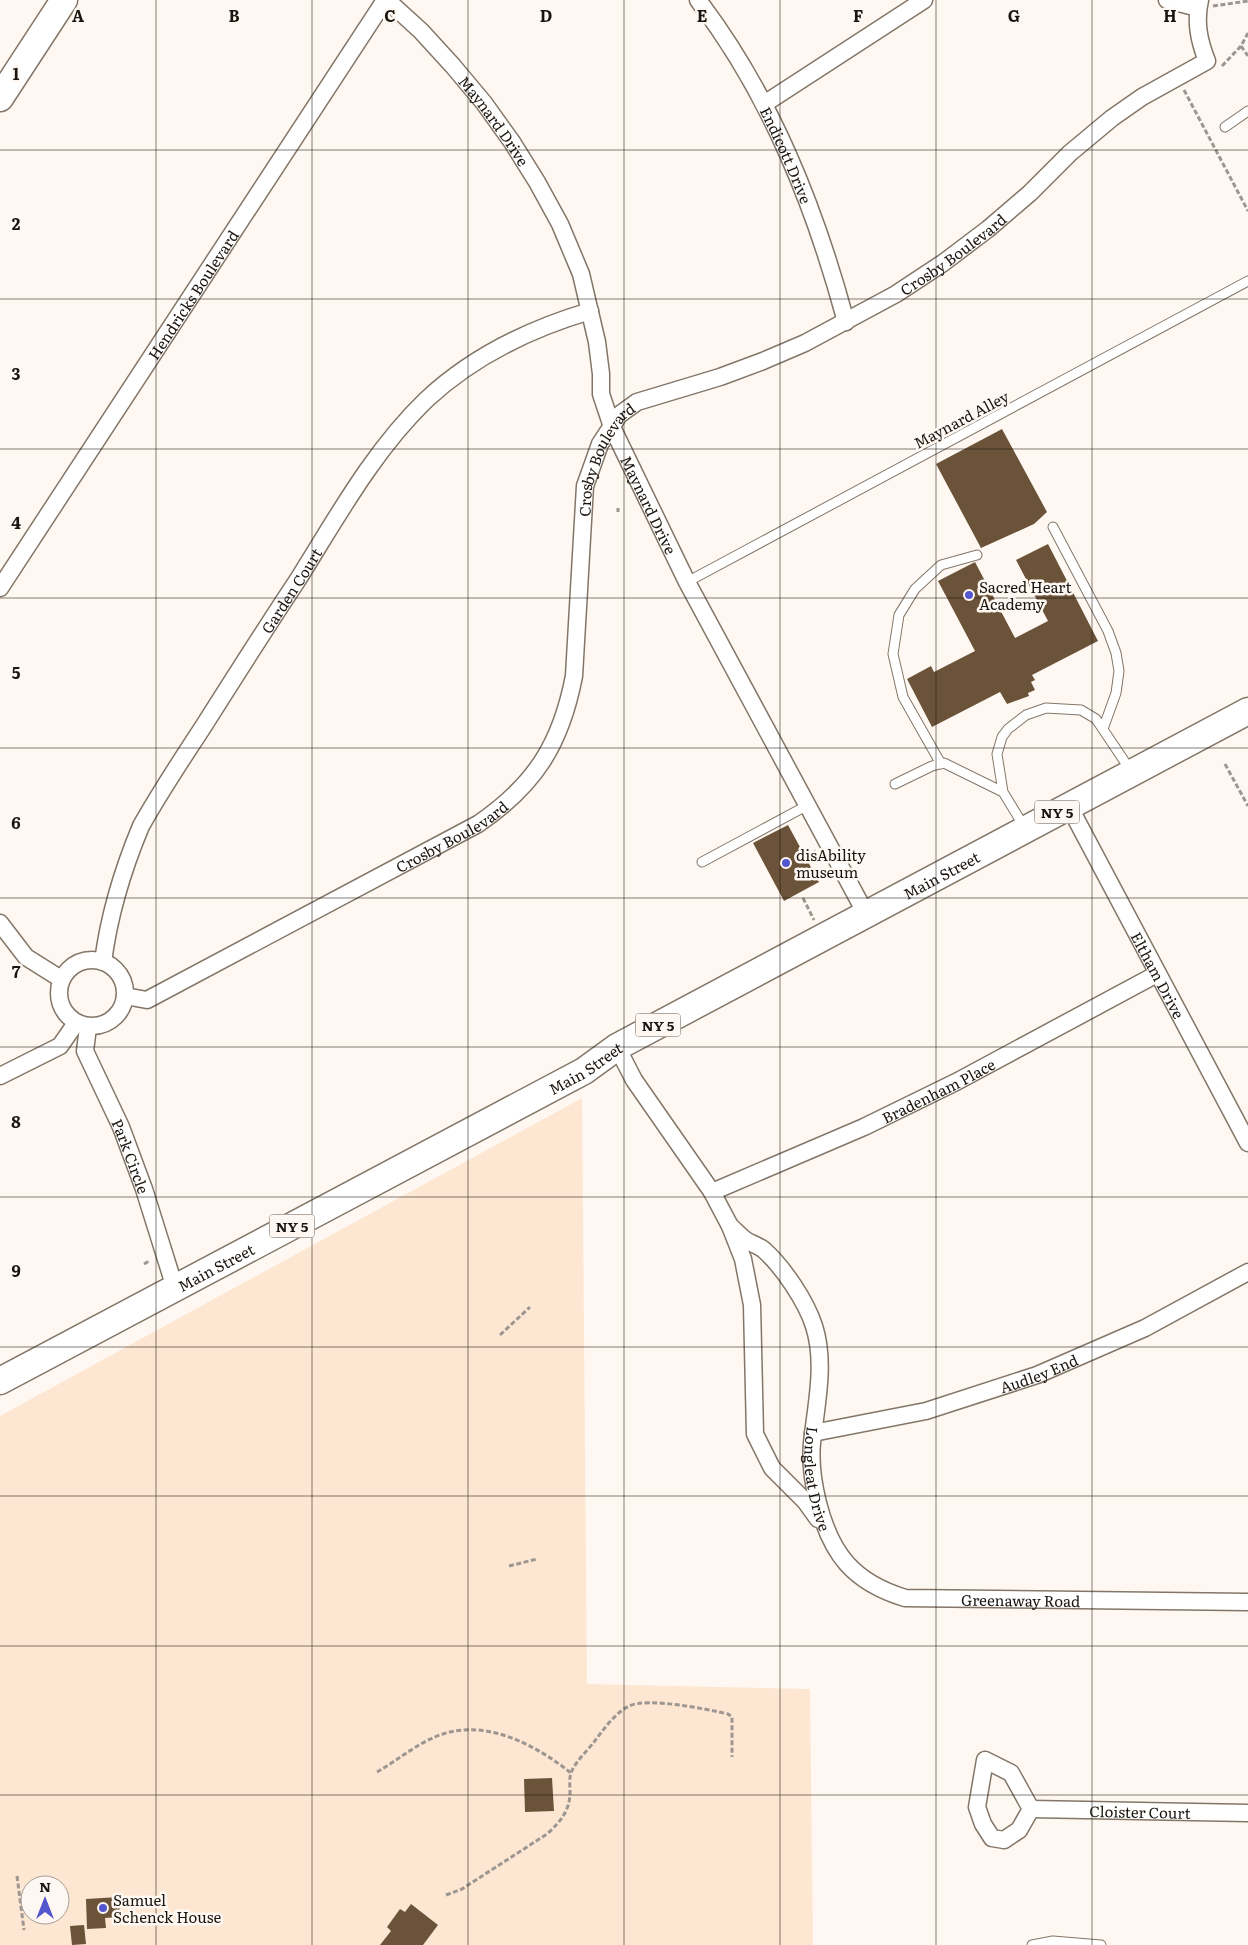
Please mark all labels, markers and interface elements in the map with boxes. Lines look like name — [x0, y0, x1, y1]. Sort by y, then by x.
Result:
text: A — [72, 3, 84, 27]
text: B — [228, 3, 240, 27]
text: C — [384, 3, 396, 27]
text: D — [540, 3, 552, 27]
text: E — [697, 3, 708, 27]
text: F — [853, 3, 863, 27]
text: G — [1008, 3, 1020, 27]
text: H — [1163, 3, 1177, 27]
text: 1 — [13, 61, 20, 85]
street label: Maynard Drive — [454, 70, 536, 170]
street label: Endicott Drive — [755, 102, 819, 207]
street label: Crosby Boulevard — [895, 207, 1011, 300]
text: 2 — [12, 211, 21, 235]
street label: Hendricks Boulevard — [141, 225, 243, 364]
text: 3 — [12, 361, 21, 385]
street label: Maynard Alley — [909, 384, 1013, 454]
street label: Crosby Boulevard — [572, 396, 639, 517]
street label: Maynard Drive — [616, 451, 683, 558]
text: 4 — [11, 510, 21, 534]
street label: Garden Court — [254, 543, 327, 637]
place label: Sacred Heart Academy — [979, 575, 1072, 615]
marker: Sacred Heart Academy — [963, 589, 975, 601]
text: 5 — [12, 660, 21, 684]
street label: Crosby Boulevard — [391, 795, 512, 878]
road number: NY 5 — [1034, 800, 1080, 824]
text: 6 — [11, 810, 21, 834]
place label: disAbility museum — [796, 843, 866, 883]
street label: Main Street — [899, 845, 983, 904]
marker: disAbility museum — [780, 857, 792, 869]
street label: Eltham Drive — [1126, 927, 1191, 1022]
text: 7 — [12, 959, 21, 983]
road number: NY 5 — [636, 1014, 680, 1036]
street label: Main Street — [544, 1035, 626, 1099]
street label: Bradenham Place — [877, 1052, 999, 1128]
text: 8 — [11, 1109, 21, 1133]
street label: Park Circle — [107, 1114, 156, 1197]
road number: NY 5 — [270, 1214, 314, 1238]
street label: Main Street — [173, 1237, 258, 1296]
text: 9 — [11, 1258, 21, 1282]
street label: Audley End — [997, 1347, 1081, 1398]
street label: Longleat Drive — [800, 1426, 837, 1534]
street label: Greenaway Road — [961, 1587, 1080, 1612]
street label: Cloister Court — [1089, 1799, 1191, 1823]
north arrow — [20, 1875, 70, 1925]
text: N — [39, 1876, 51, 1896]
place label: Samuel Schenck House — [113, 1888, 222, 1928]
marker: Samuel Schenck House — [97, 1902, 109, 1914]

